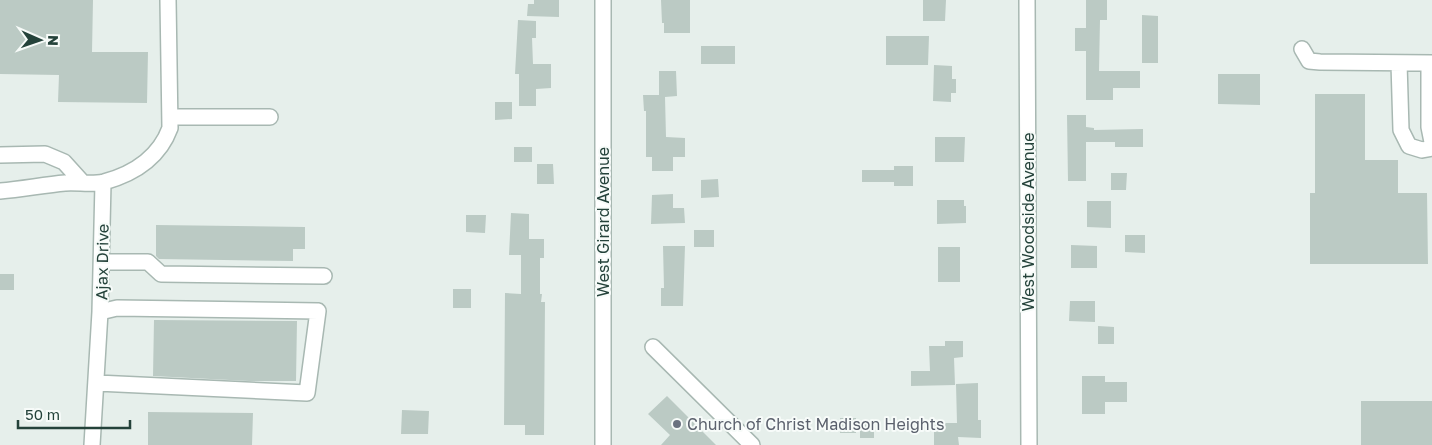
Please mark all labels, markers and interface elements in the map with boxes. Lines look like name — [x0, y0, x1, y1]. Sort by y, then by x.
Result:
north arrow — [15, 15, 65, 65]
text: N — [45, 35, 62, 46]
street label: West Woodside Avenue — [1018, 132, 1038, 312]
street label: West Girard Avenue — [593, 147, 613, 297]
street label: Ajax Drive — [91, 224, 113, 300]
scale bar — [18, 398, 130, 430]
text: 50 m — [25, 405, 60, 423]
place label: Church of Christ Madison Heights — [687, 414, 944, 434]
marker: Church of Christ Madison Heights — [671, 418, 683, 430]

